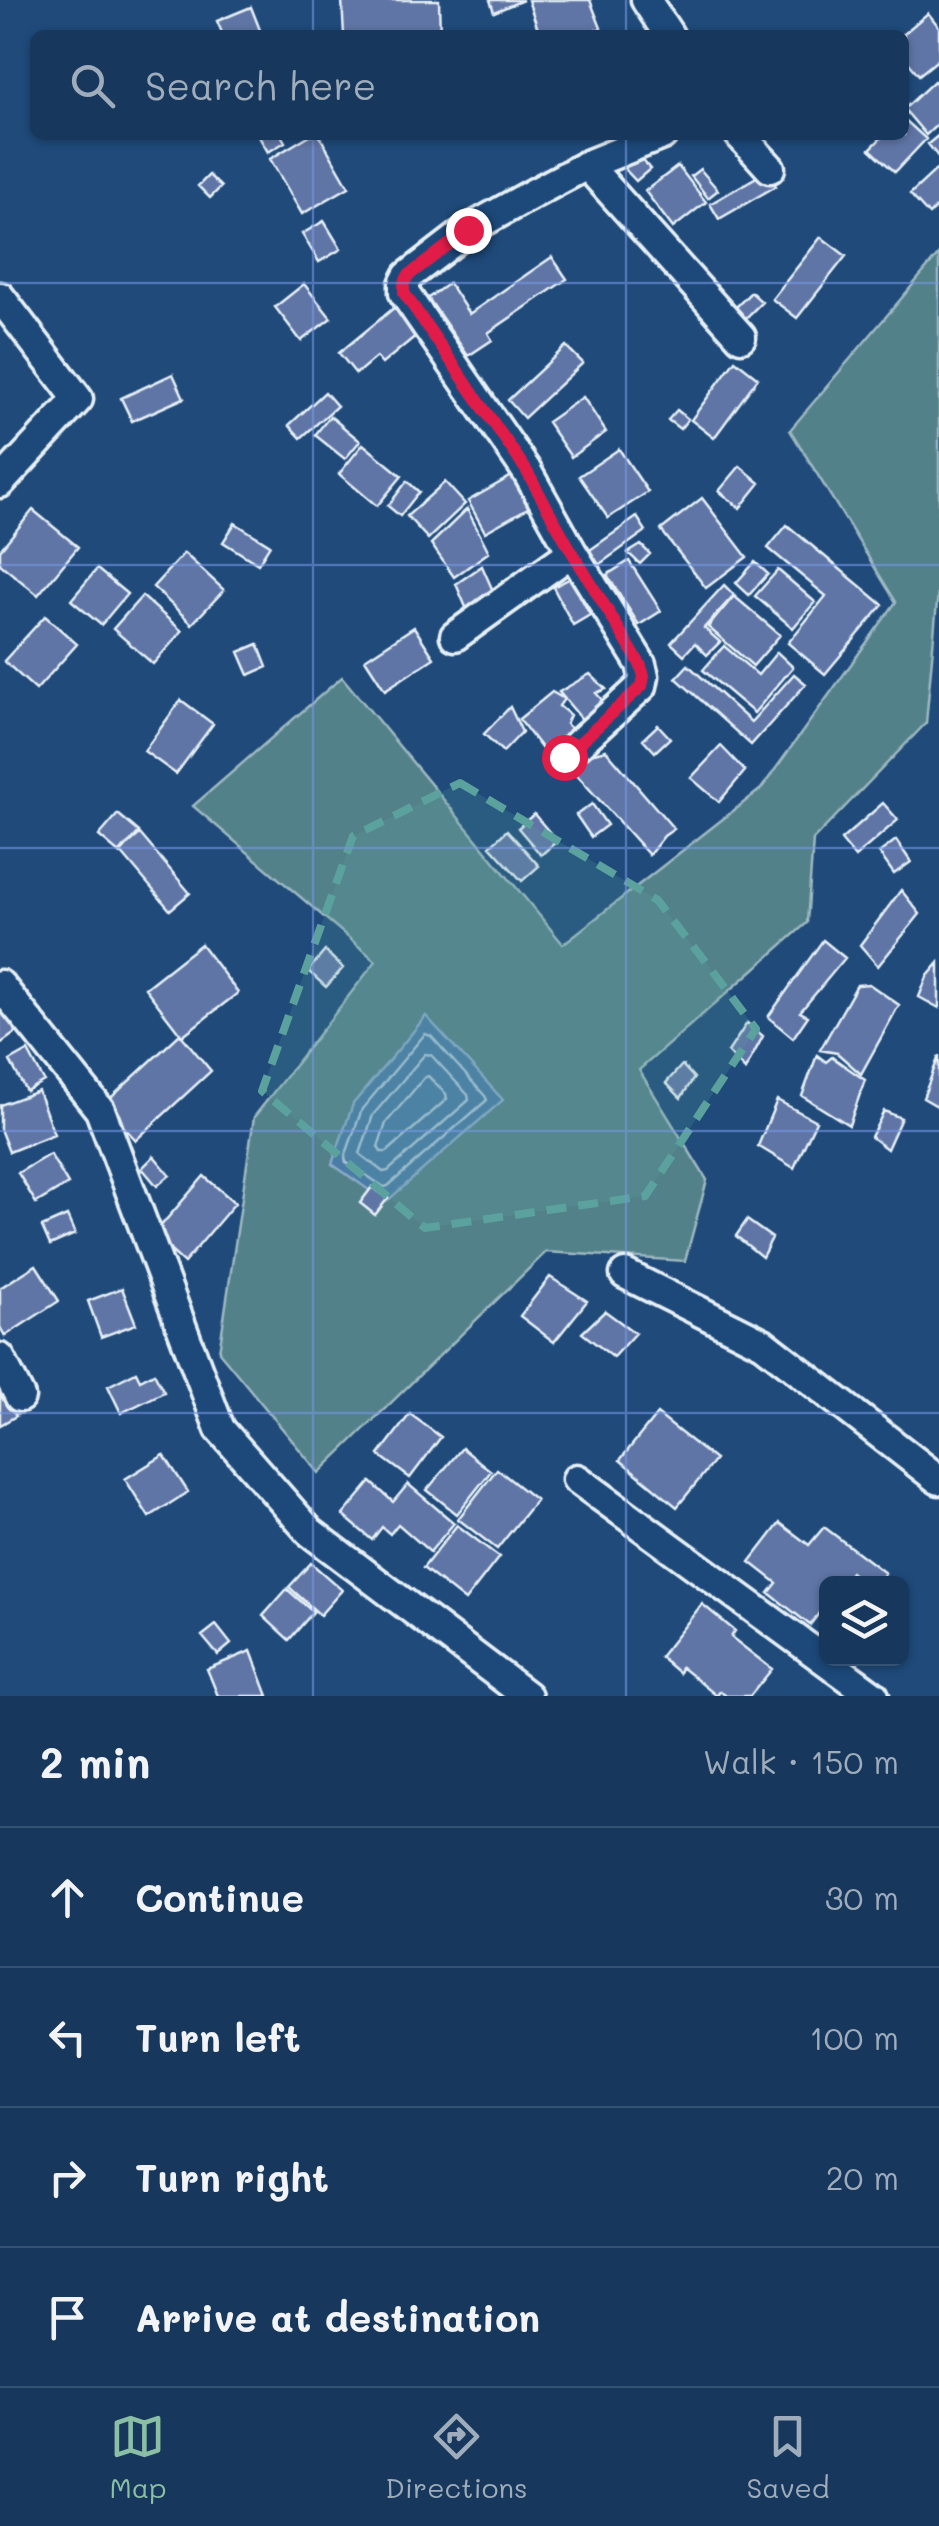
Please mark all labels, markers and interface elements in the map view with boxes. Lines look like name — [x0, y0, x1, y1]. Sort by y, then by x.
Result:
search box — [30, 30, 909, 140]
icon: search — [65, 58, 120, 113]
text: Search here — [145, 60, 376, 110]
route end — [446, 208, 492, 254]
route start — [542, 735, 588, 781]
map controls — [819, 1576, 909, 1666]
button: layers — [819, 1576, 909, 1666]
text: 2 min — [40, 1734, 150, 1789]
text: Walk · 150 m — [703, 1740, 899, 1782]
icon: ahead — [40, 1870, 95, 1925]
text: Continue — [135, 1872, 304, 1922]
text: 30 m — [825, 1876, 899, 1918]
icon: left — [40, 2010, 95, 2065]
text: Turn left — [135, 2012, 301, 2062]
text: 100 m — [809, 2016, 899, 2058]
icon: right — [40, 2150, 95, 2205]
text: Turn right — [135, 2152, 329, 2202]
text: 20 m — [826, 2156, 899, 2198]
icon: arrive — [40, 2290, 95, 2345]
text: Arrive at destination — [135, 2292, 540, 2342]
tab: Map — [109, 2409, 166, 2505]
tab: Directions — [385, 2409, 528, 2505]
tab: Saved — [746, 2409, 830, 2505]

